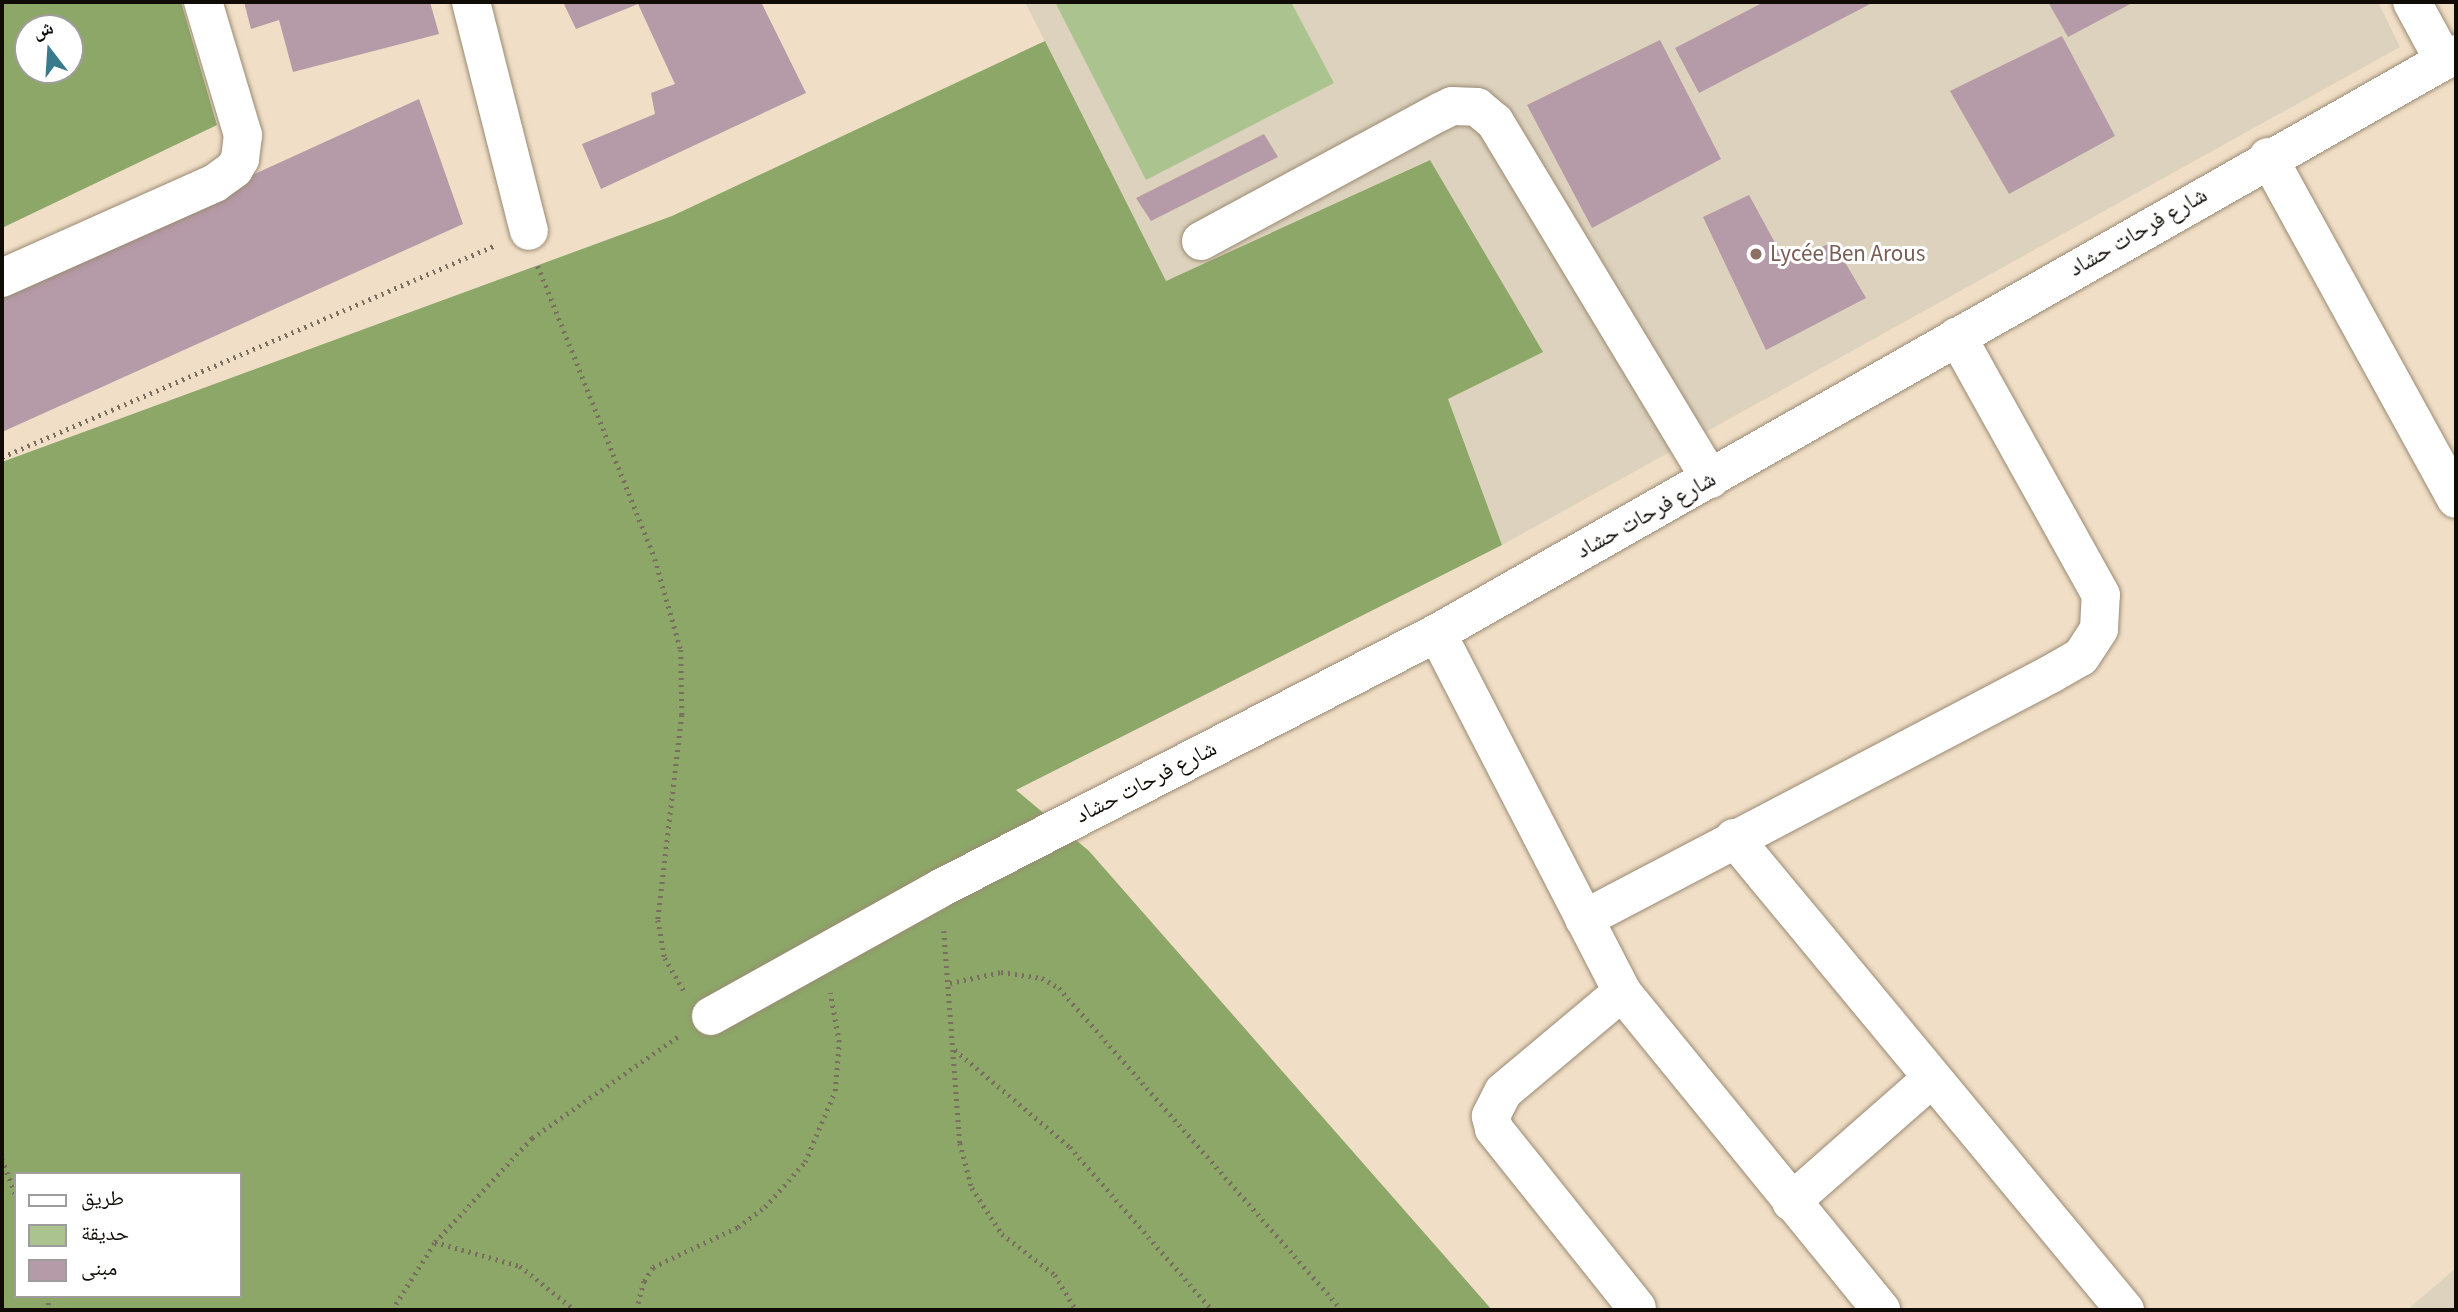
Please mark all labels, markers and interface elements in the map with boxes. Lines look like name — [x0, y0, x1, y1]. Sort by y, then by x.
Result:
north arrow — [14, 14, 84, 84]
text: ش — [30, 14, 57, 46]
street label: شارع فرحات حشاد — [2064, 181, 2212, 283]
place label: Lycée Ben Arous — [1770, 240, 1925, 268]
marker: Lycée Ben Arous — [1748, 246, 1764, 262]
street label: شارع فرحات حشاد — [1571, 465, 1721, 565]
street label: شارع فرحات حشاد — [1071, 734, 1221, 830]
legend — [14, 1172, 242, 1298]
text: طريق — [81, 1183, 124, 1213]
text: حديقة — [81, 1218, 129, 1248]
text: مبنى — [81, 1253, 117, 1283]

